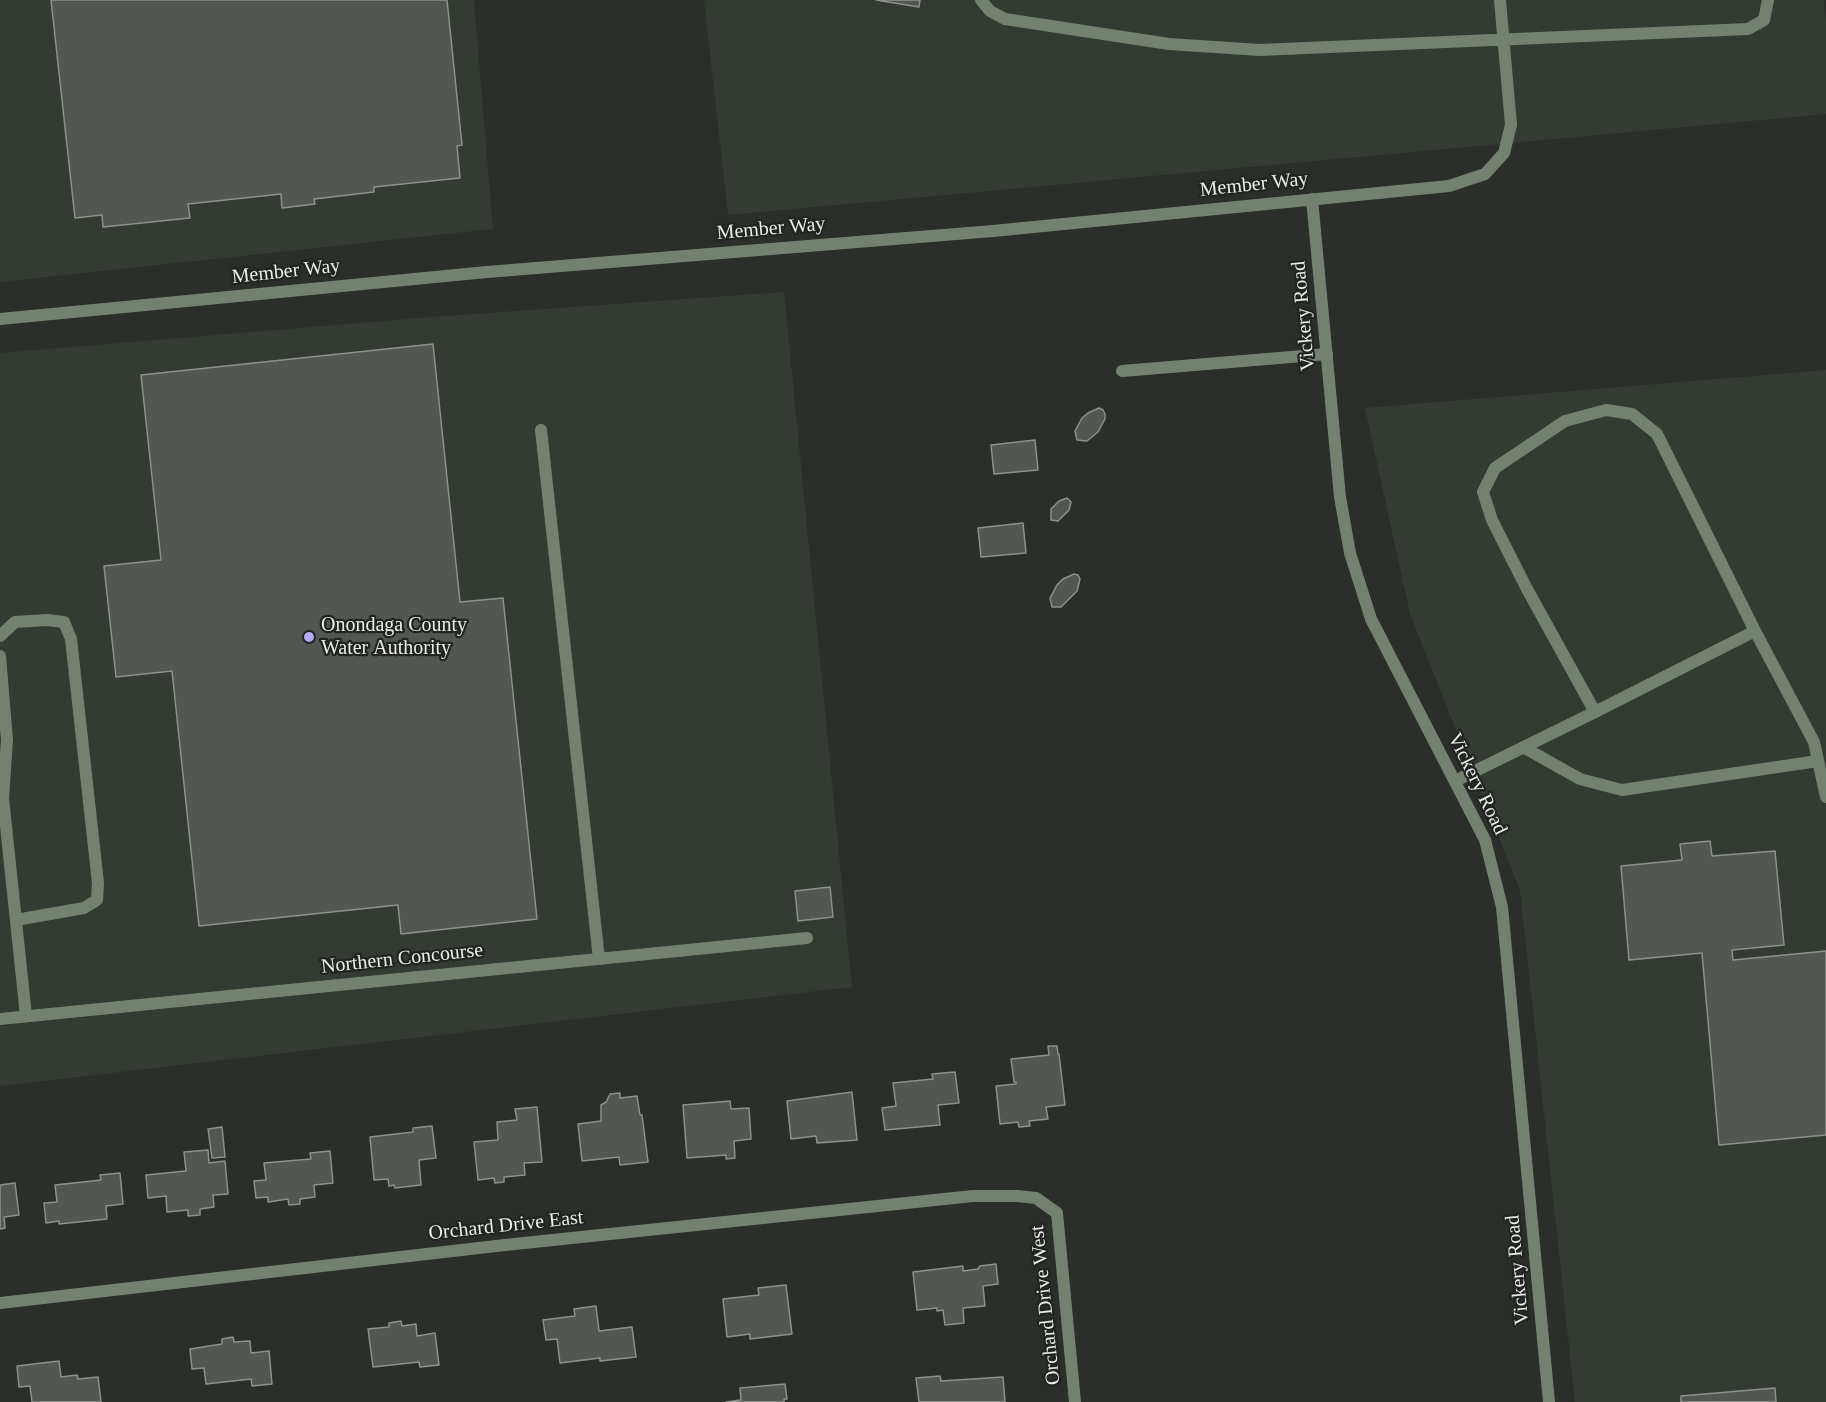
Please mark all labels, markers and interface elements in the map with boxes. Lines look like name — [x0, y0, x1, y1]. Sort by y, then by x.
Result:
street label: Member Way — [1199, 167, 1309, 203]
street label: Member Way — [716, 212, 826, 246]
street label: Member Way — [231, 254, 341, 290]
street label: Vickery Road — [1287, 260, 1321, 372]
place label: Onondaga County Water Authority — [321, 614, 467, 661]
marker: Onondaga County Water Authority — [302, 630, 316, 644]
street label: Vickery Road — [1442, 729, 1512, 839]
street label: Northern Concourse — [320, 939, 484, 979]
street label: Orchard Drive East — [427, 1206, 585, 1246]
street label: Vickery Road — [1501, 1214, 1535, 1326]
street label: Orchard Drive West — [1026, 1224, 1066, 1386]

